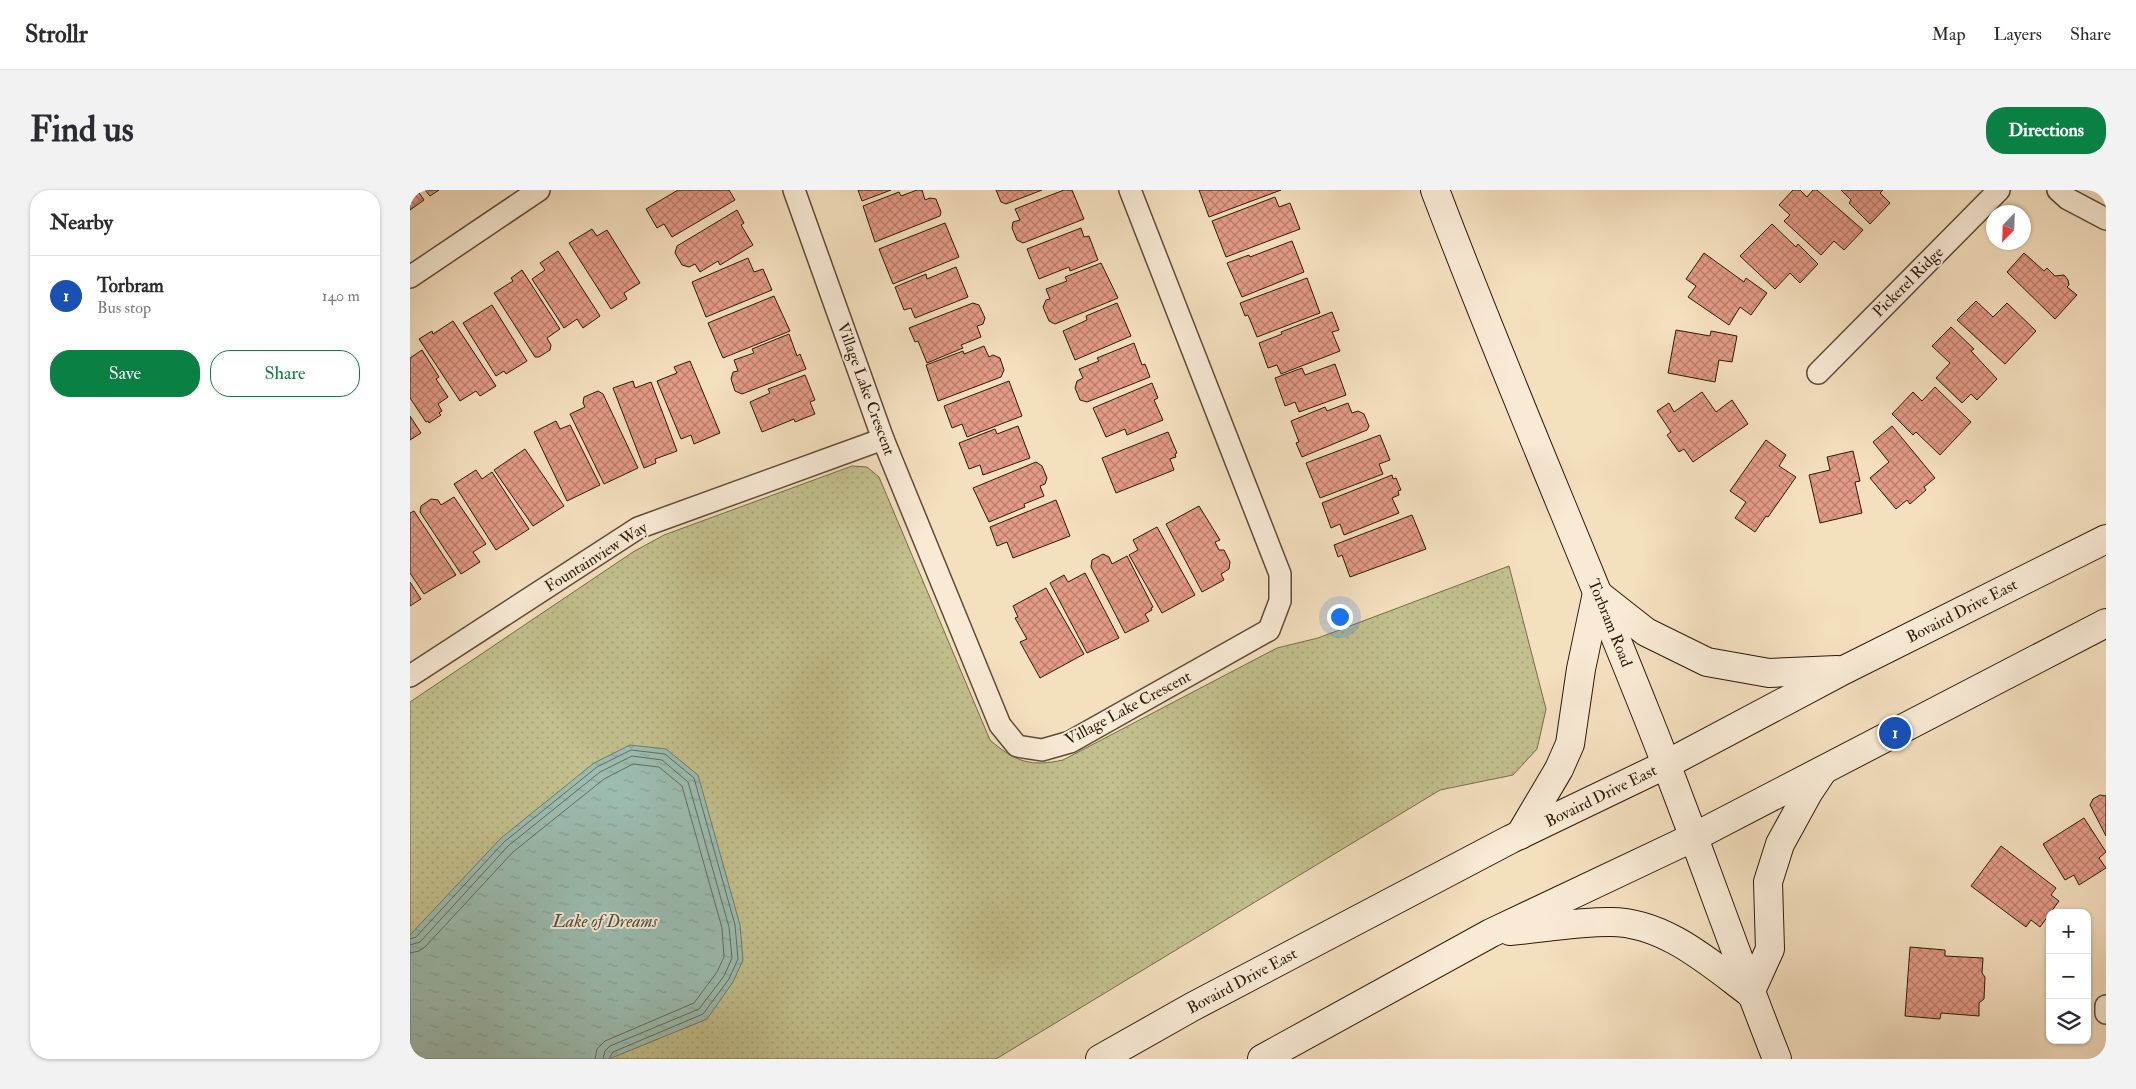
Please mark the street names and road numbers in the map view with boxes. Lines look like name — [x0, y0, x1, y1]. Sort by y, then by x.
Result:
street label: Pickerel Ridge — [1868, 242, 1948, 322]
street label: Village Lake Crescent — [833, 320, 899, 458]
street label: Fountainview Way — [541, 517, 652, 597]
street label: Bovaird Drive East — [1903, 574, 2021, 648]
street label: Torbram Road — [1583, 576, 1637, 670]
street label: Village Lake Crescent — [1061, 666, 1195, 750]
street label: Bovaird Drive East — [1542, 760, 1660, 832]
street label: Bovaird Drive East — [1184, 944, 1300, 1018]

